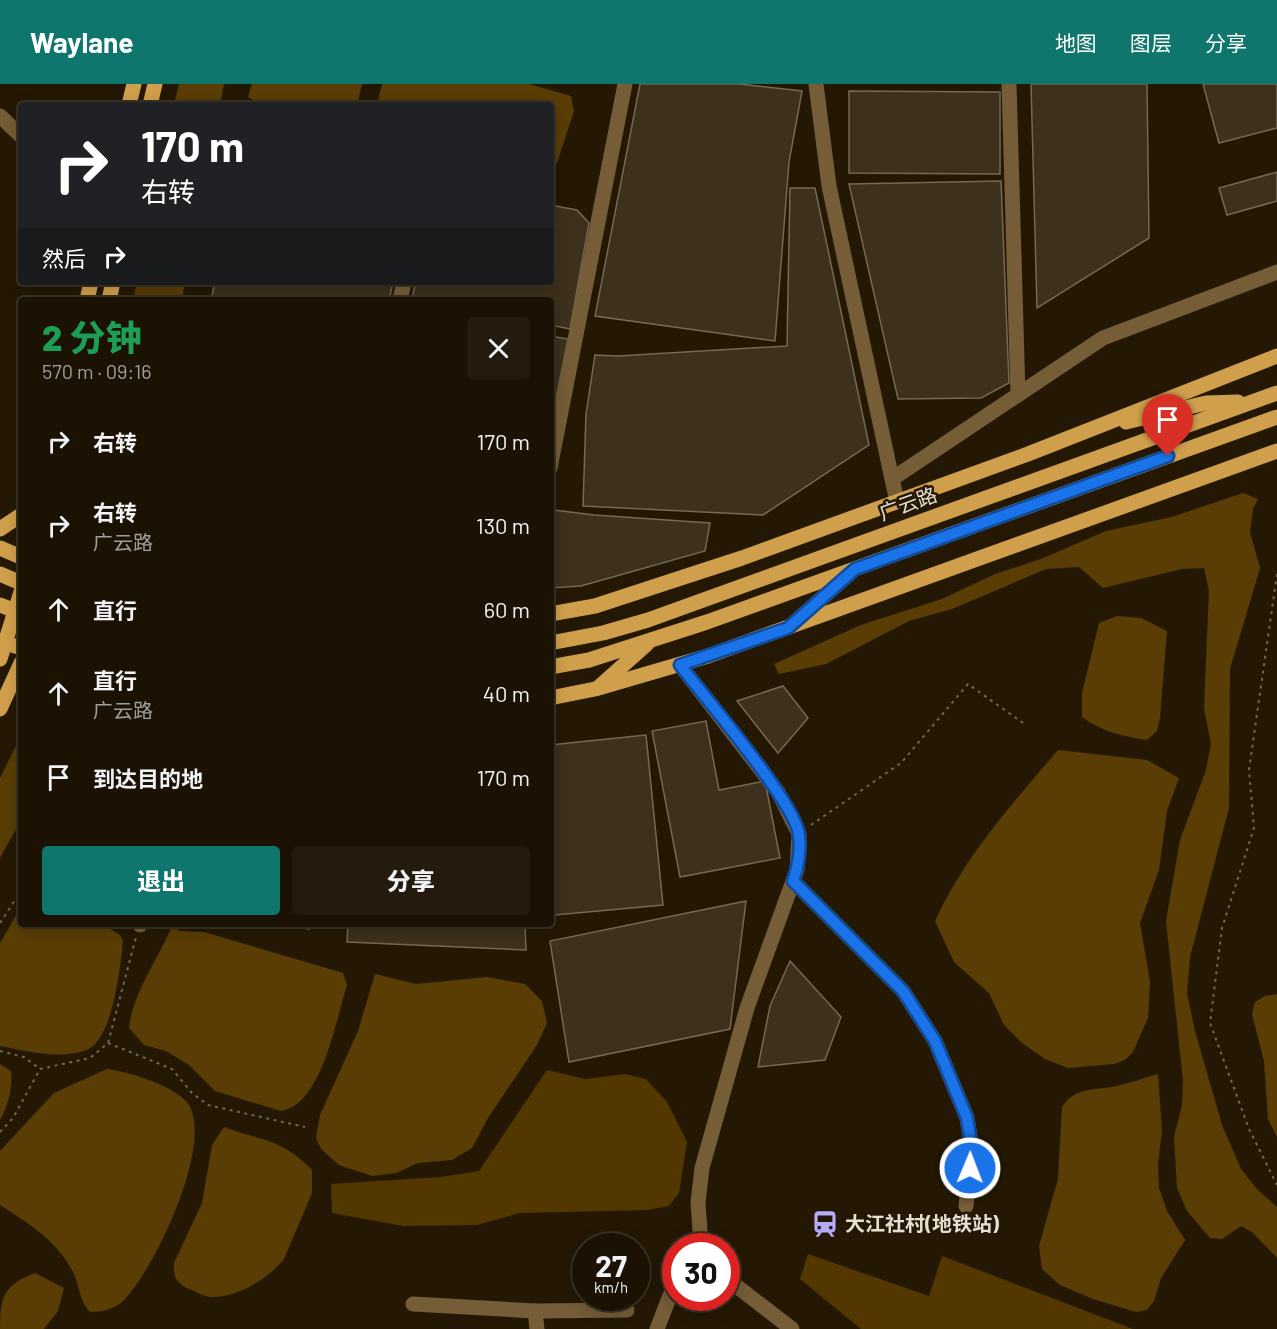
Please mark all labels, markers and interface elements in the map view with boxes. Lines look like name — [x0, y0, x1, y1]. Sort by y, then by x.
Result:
text: Waylane — [30, 25, 134, 59]
text: 地图 — [1055, 30, 1097, 55]
text: 图层 — [1130, 30, 1172, 55]
text: 分享 — [1205, 30, 1247, 55]
text: 170 m — [141, 120, 244, 170]
icon: right — [42, 126, 120, 204]
text: 右转 — [141, 175, 195, 207]
icon: right — [98, 240, 131, 273]
text: 然后 — [42, 245, 86, 271]
text: 2 分钟 — [42, 315, 142, 358]
button: close — [467, 317, 530, 380]
text: 570 m · 09:16 — [42, 359, 152, 383]
pin — [1142, 394, 1193, 456]
icon: arrive — [1151, 403, 1184, 436]
icon: right — [42, 425, 75, 458]
text: 170 m — [477, 428, 530, 454]
text: 右转 — [93, 429, 137, 455]
street label: 广云路 — [875, 482, 940, 525]
text: 右转 — [93, 499, 137, 525]
icon: right — [42, 509, 75, 542]
text: 130 m — [476, 512, 530, 538]
text: 广云路 — [93, 530, 153, 554]
icon: ahead — [42, 593, 75, 626]
text: 60 m — [484, 596, 530, 622]
text: 直行 — [93, 597, 137, 623]
text: 直行 — [93, 667, 137, 693]
icon: ahead — [42, 677, 75, 710]
text: 40 m — [483, 680, 530, 706]
text: 广云路 — [93, 698, 153, 722]
icon: arrive — [42, 761, 75, 794]
text: 170 m — [477, 764, 530, 790]
text: 到达目的地 — [93, 765, 203, 791]
button: 退出 — [42, 846, 280, 915]
button: 分享 — [292, 846, 530, 915]
position arrow — [938, 1136, 1002, 1200]
station icon: 大江社村(地铁站) — [810, 1209, 840, 1239]
place label: 大江社村(地铁站) — [845, 1211, 999, 1235]
speed limit sign: 30 — [662, 1233, 740, 1311]
text: 27 — [595, 1247, 627, 1283]
text: km/h — [594, 1278, 628, 1296]

